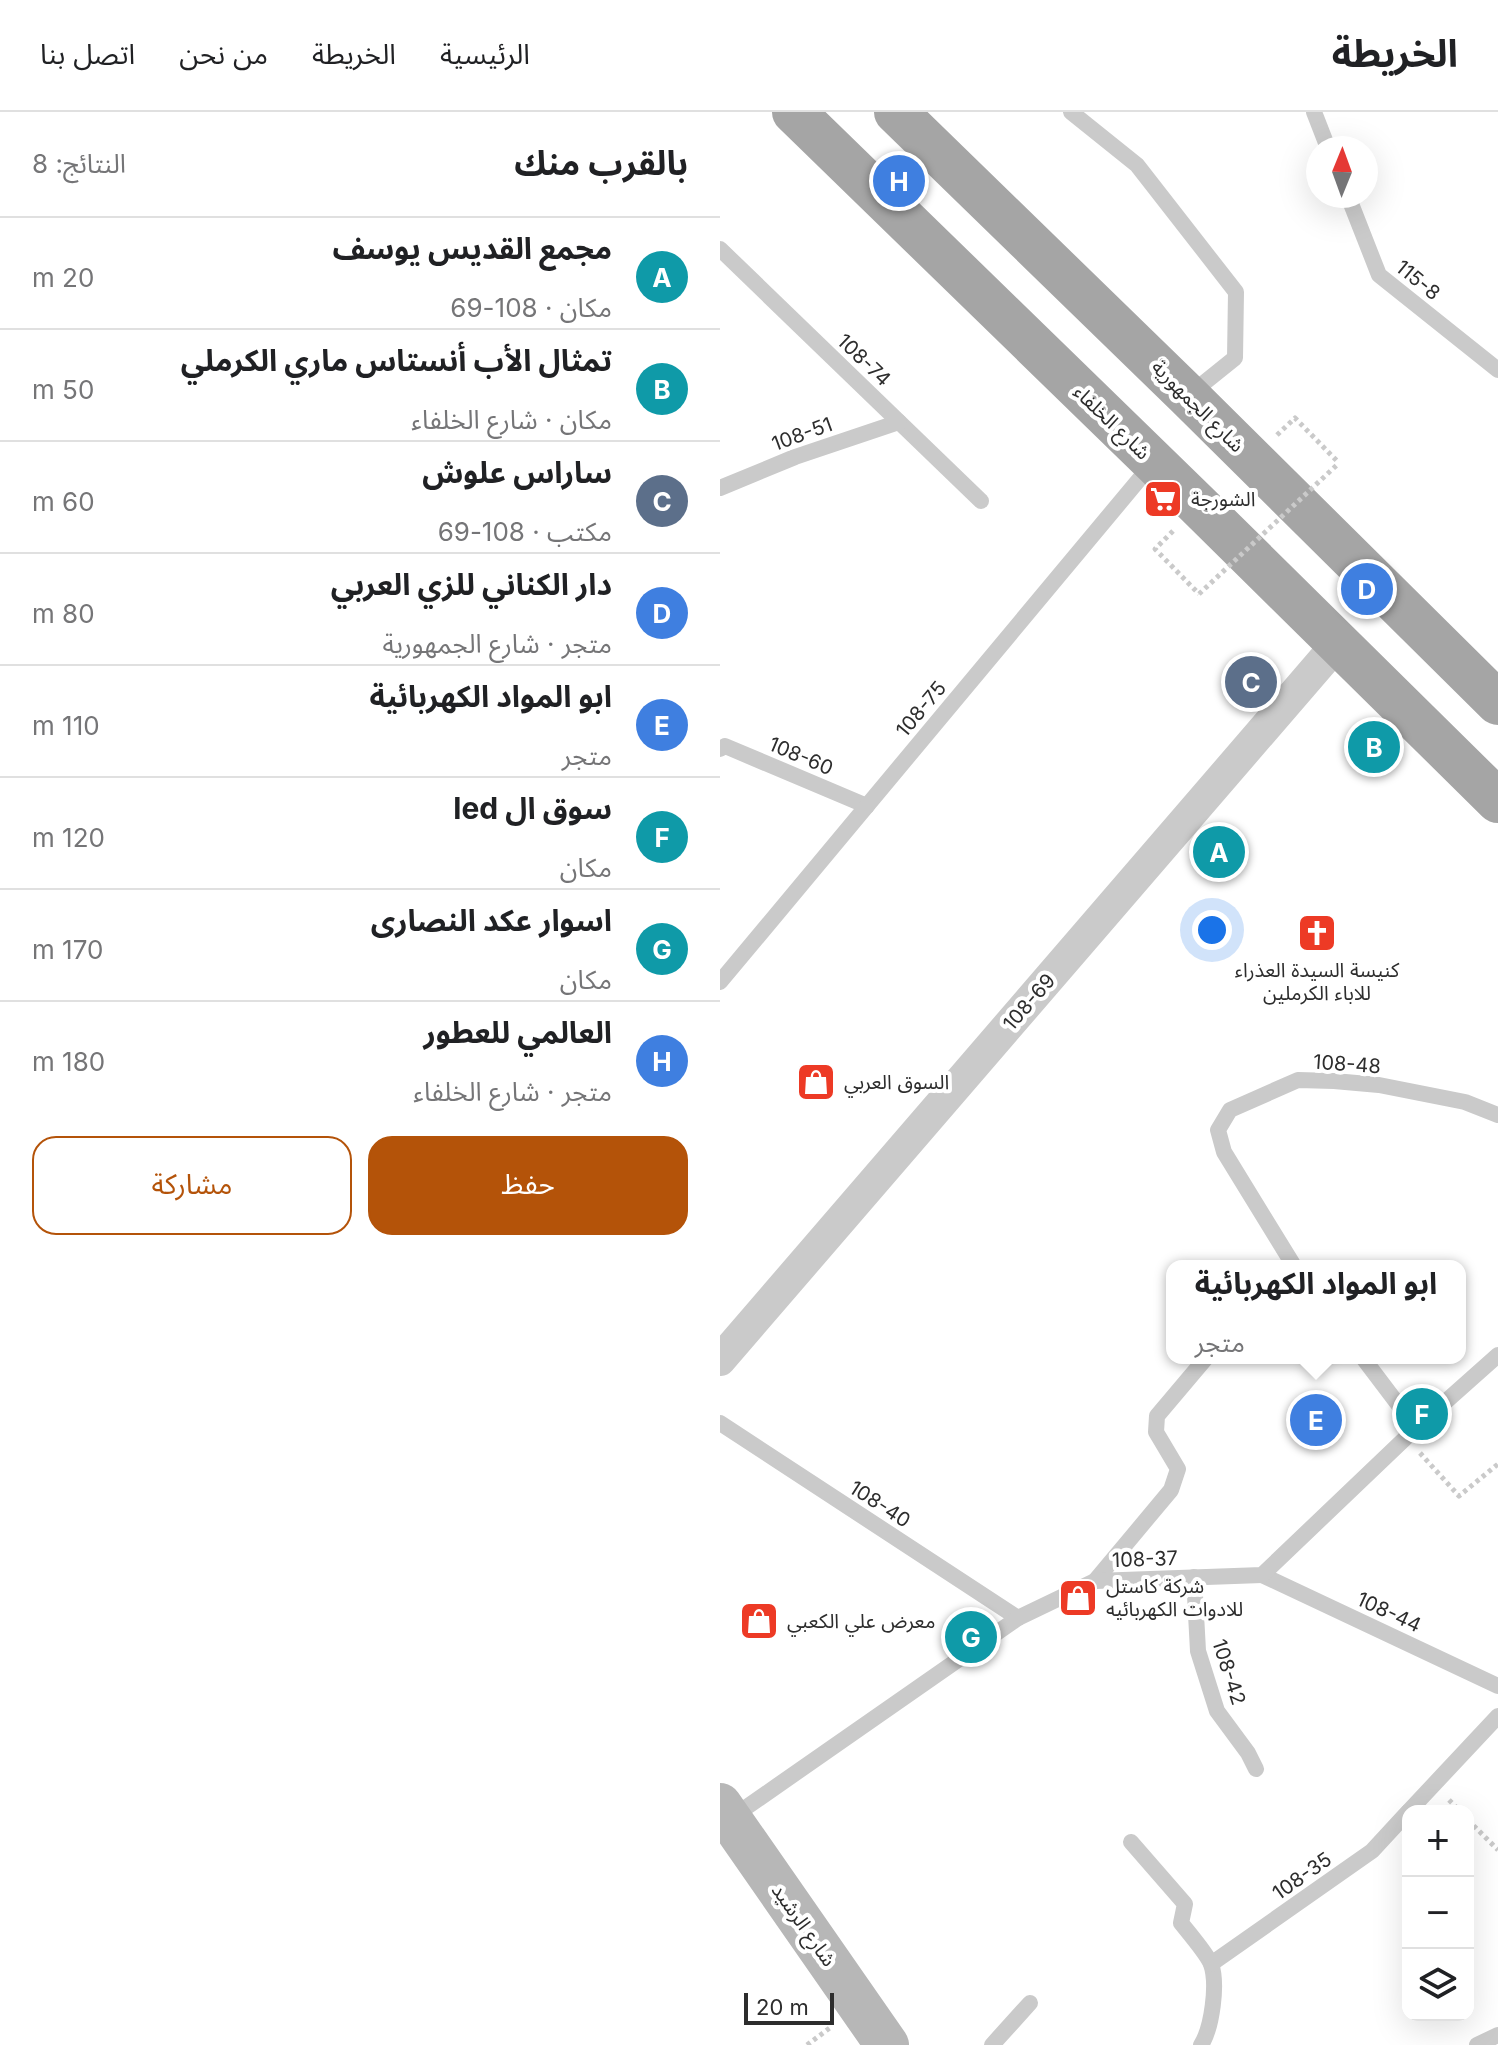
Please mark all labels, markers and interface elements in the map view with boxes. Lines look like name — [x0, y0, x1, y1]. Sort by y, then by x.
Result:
text: الخريطة — [1332, 30, 1458, 76]
text: اتصل بنا — [40, 37, 135, 71]
text: من نحن — [179, 37, 268, 71]
text: الخريطة — [312, 37, 396, 71]
text: الرئيسية — [440, 37, 530, 71]
north arrow — [1306, 136, 1378, 208]
text: بالقرب منك — [514, 142, 688, 183]
text: النتائج: 8 — [32, 148, 126, 179]
pin: H — [873, 151, 925, 211]
text: مجمع القديس يوسف — [332, 230, 612, 266]
street label: 115-8 — [1391, 255, 1445, 305]
text: 20 m — [32, 262, 94, 293]
text: A — [652, 262, 672, 293]
text: مكان · 108-69 — [450, 292, 612, 323]
street label: 108-74 — [832, 329, 896, 391]
text: تمثال الأب أنستاس ماري الكرملي — [181, 342, 612, 378]
street label: شارع الجمهورية — [1145, 355, 1249, 459]
text: 50 m — [32, 374, 94, 405]
text: B — [653, 374, 671, 405]
street label: شارع الخلفاء — [1067, 380, 1155, 467]
text: مكان · شارع الخلفاء — [411, 404, 612, 435]
street label: 108-51 — [768, 412, 836, 456]
text: ساراس علوش — [422, 454, 612, 490]
supermarket icon: الشورجة — [1142, 478, 1184, 520]
text: 60 m — [32, 486, 95, 517]
text: C — [652, 486, 672, 517]
place label: الشورجة — [1191, 487, 1255, 511]
text: مكتب · 108-69 — [438, 516, 612, 547]
pin: D — [1341, 559, 1393, 619]
text: دار الكناني للزي العربي — [331, 566, 612, 602]
text: 80 m — [32, 598, 95, 629]
text: D — [653, 598, 671, 629]
text: متجر · شارع الجمهورية — [383, 628, 612, 659]
pin: C — [1225, 652, 1277, 712]
street label: 108-75 — [891, 676, 951, 742]
text: ابو المواد الكهربائية — [370, 678, 612, 714]
text: 110 m — [32, 710, 100, 741]
text: E — [654, 710, 670, 741]
pin: B — [1348, 717, 1400, 777]
street label: 108-60 — [765, 732, 837, 780]
text: متجر — [562, 740, 612, 771]
text: سوق ال led — [453, 790, 612, 826]
text: 120 m — [32, 822, 105, 853]
text: F — [654, 822, 670, 853]
pin: A — [1193, 822, 1245, 882]
text: مكان — [560, 852, 612, 883]
text: اسوار عكد النصارى — [371, 902, 612, 938]
your location — [1192, 910, 1232, 950]
church icon: كنيسة السيدة العذراء للاباء الكرملين — [1296, 912, 1338, 954]
text: 170 m — [32, 934, 103, 965]
text: G — [652, 934, 672, 965]
place label: كنيسة السيدة العذراء للاباء الكرملين — [1235, 958, 1400, 1005]
text: مكان — [560, 964, 612, 995]
street label: 108-69 — [998, 969, 1060, 1035]
text: العالمي للعطور — [423, 1014, 612, 1050]
text: 180 m — [32, 1046, 105, 1077]
text: H — [652, 1046, 672, 1077]
street label: 108-48 — [1312, 1050, 1382, 1078]
shop icon: السوق العربي — [795, 1061, 837, 1103]
place label: السوق العربي — [844, 1070, 949, 1098]
text: متجر · شارع الخلفاء — [413, 1076, 612, 1107]
button: مشاركة — [32, 1136, 352, 1235]
button: حفظ — [368, 1136, 688, 1235]
popup — [1166, 1260, 1466, 1364]
text: ابو المواد الكهربائية — [1195, 1265, 1437, 1301]
text: متجر — [1195, 1327, 1245, 1358]
pin: F — [1396, 1384, 1448, 1444]
pin: E — [1290, 1390, 1342, 1450]
street label: 108-40 — [845, 1475, 915, 1533]
street label: 108-37 — [1112, 1546, 1178, 1572]
place label: شركة كاستل للادوات الكهربائيه — [1106, 1574, 1243, 1621]
shop icon: شركة كاستل للادوات الكهربائيه — [1057, 1577, 1099, 1619]
street label: 108-44 — [1353, 1587, 1425, 1637]
shop icon: معرض علي الكعبي — [738, 1600, 780, 1642]
pin: G — [945, 1607, 997, 1667]
place label: معرض علي الكعبي — [787, 1609, 936, 1637]
street label: 108-42 — [1207, 1636, 1251, 1708]
map controls — [1402, 1805, 1474, 2021]
button: + — [1402, 1805, 1474, 1877]
street label: 108-35 — [1268, 1847, 1336, 1905]
button: − — [1402, 1877, 1474, 1949]
street label: شارع الرشيد — [764, 1879, 841, 1973]
button: layers — [1402, 1949, 1474, 2021]
scale bar — [744, 1989, 834, 2025]
text: 20 m — [756, 1994, 809, 2020]

